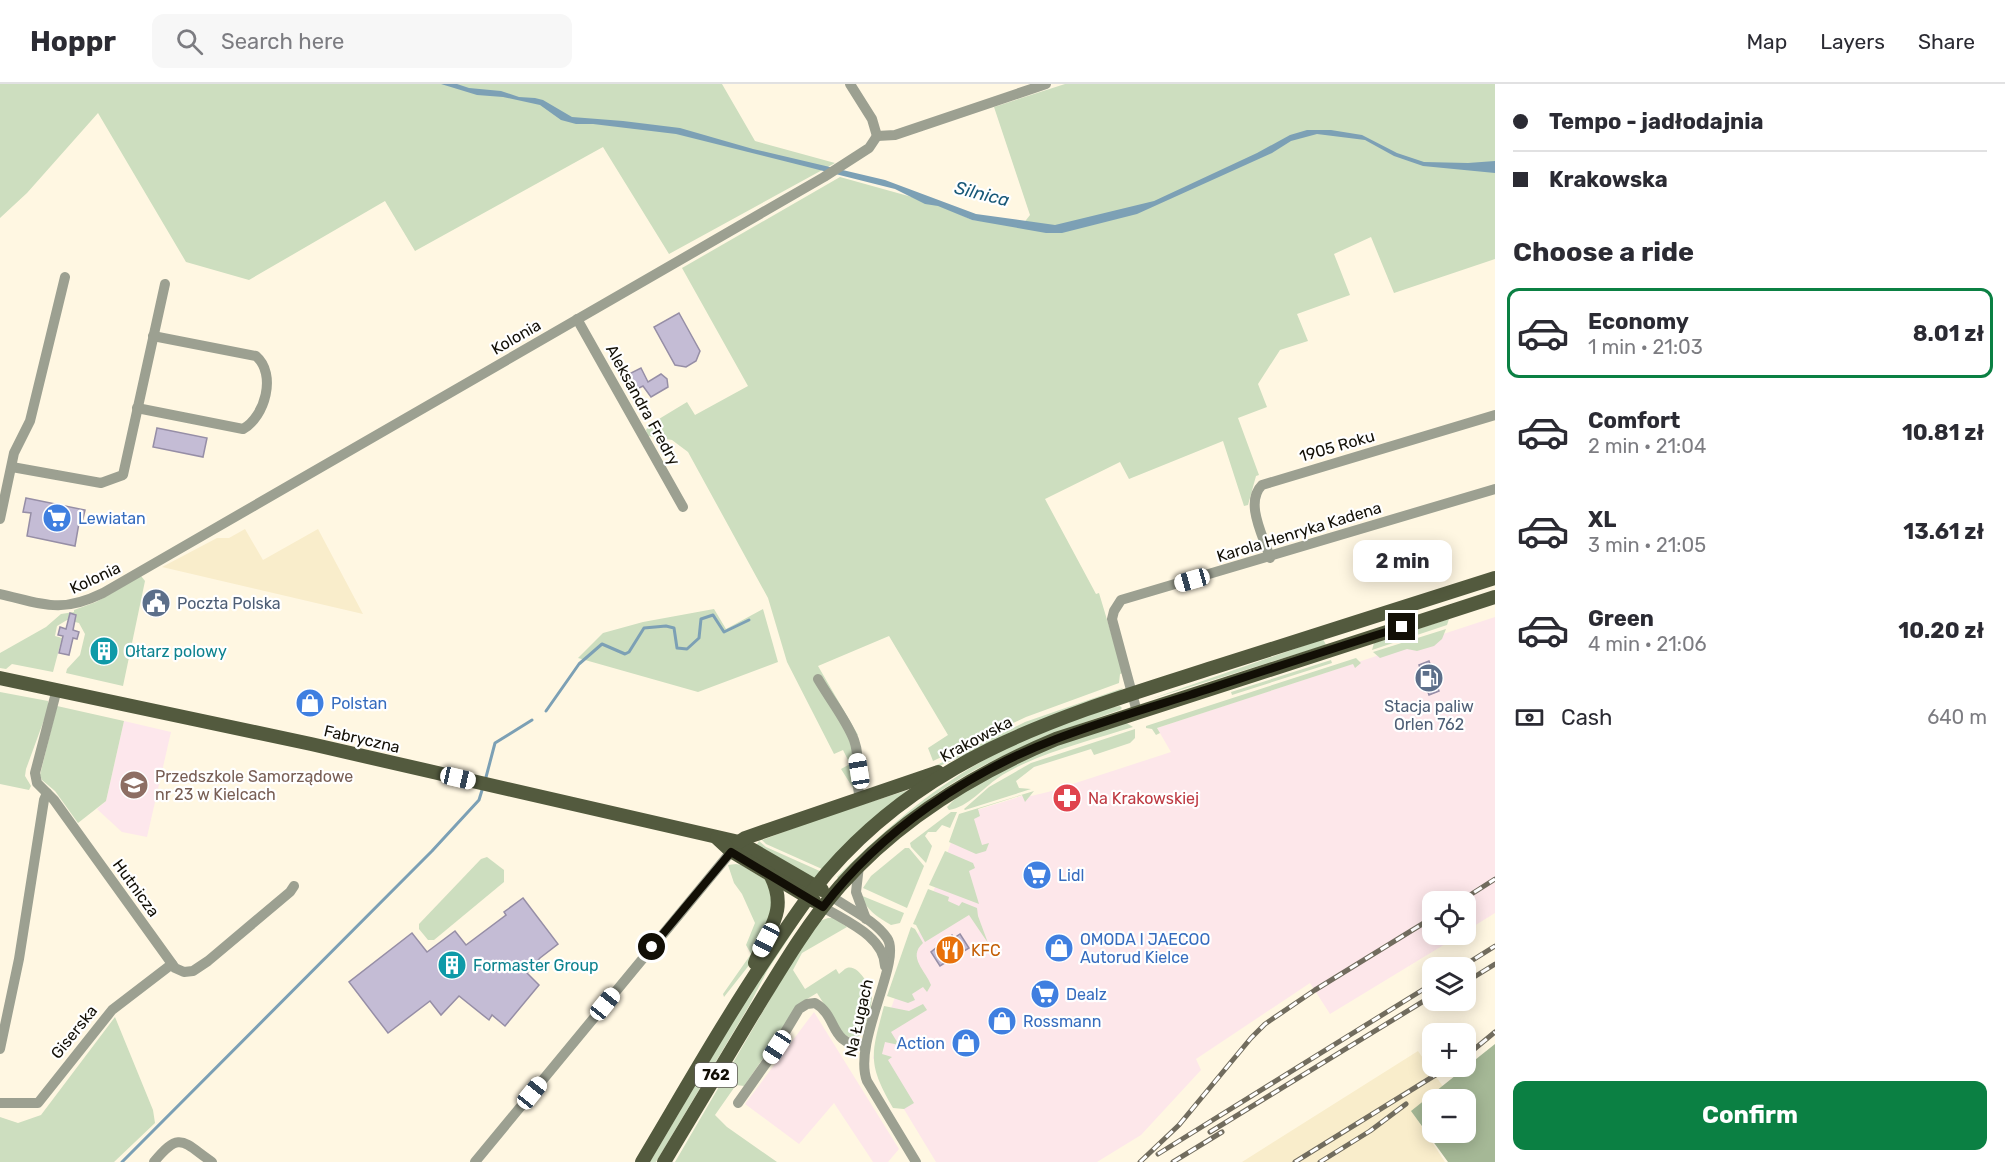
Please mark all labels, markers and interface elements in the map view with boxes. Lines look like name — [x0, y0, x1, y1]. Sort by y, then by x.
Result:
search box — [152, 14, 572, 68]
text: Hoppr — [30, 25, 116, 58]
icon: search — [173, 25, 206, 58]
text: Search here — [221, 28, 344, 55]
text: Map — [1746, 29, 1787, 54]
text: Layers — [1820, 29, 1885, 54]
text: Share — [1918, 29, 1975, 54]
text: Tempo - jadłodajnia — [1549, 108, 1764, 135]
text: Krakowska — [1549, 166, 1668, 193]
water label: Silnica — [952, 177, 1012, 212]
text: Choose a ride — [1513, 236, 1694, 268]
icon: car — [1516, 306, 1570, 360]
text: Economy — [1588, 308, 1689, 335]
street label: Kolonia — [488, 315, 544, 359]
text: 8.01 zł — [1913, 320, 1984, 347]
text: 1 min · 21:03 — [1588, 335, 1703, 359]
street label: Aleksandra Fredry — [602, 341, 684, 469]
icon: car — [1516, 405, 1570, 459]
text: Comfort — [1588, 407, 1680, 434]
text: 10.81 zł — [1902, 419, 1984, 446]
street label: 1905 Roku — [1297, 426, 1377, 466]
text: 2 min · 21:04 — [1588, 434, 1706, 458]
street label: Karola Henryka Kadena — [1214, 498, 1384, 566]
supermarket icon: Lewiatan — [41, 502, 73, 534]
icon: car — [1516, 504, 1570, 558]
text: XL — [1588, 506, 1616, 533]
place label: Lewiatan — [78, 509, 146, 528]
text: 13.61 zł — [1903, 518, 1984, 545]
text: 3 min · 21:05 — [1588, 533, 1706, 557]
callout: 2 min — [1352, 540, 1452, 582]
text: 2 min — [1375, 549, 1430, 573]
street label: Kolonia — [67, 558, 123, 598]
car — [1172, 566, 1212, 594]
public building icon: Poczta Polska — [140, 587, 172, 619]
place label: Poczta Polska — [177, 594, 281, 613]
icon: car — [1516, 603, 1570, 657]
text: Green — [1588, 605, 1654, 632]
route end — [1388, 613, 1415, 640]
text: 10.20 zł — [1898, 617, 1984, 644]
text: 4 min · 21:06 — [1588, 632, 1707, 656]
building icon: Ołtarz polowy — [88, 635, 120, 667]
place label: Ołtarz polowy — [125, 642, 227, 661]
fuel station icon: Stacja paliw Orlen 762 — [1413, 662, 1445, 694]
shop icon: Polstan — [294, 687, 326, 719]
place label: Polstan — [331, 694, 387, 713]
place label: Stacja paliw Orlen 762 — [1384, 697, 1474, 734]
icon: cash — [1513, 701, 1546, 734]
text: Cash — [1561, 704, 1612, 731]
text: 640 m — [1927, 705, 1987, 729]
street label: Krakowska — [937, 712, 1015, 766]
street label: Fabryczna — [322, 721, 402, 757]
car — [847, 752, 871, 790]
car — [438, 765, 478, 791]
place label: Przedszkole Samorządowe nr 23 w Kielcach — [155, 767, 353, 804]
school or university icon: Przedszkole Samorządowe nr 23 w Kielcach — [118, 769, 150, 801]
pharmacy icon: Na Krakowskiej — [1051, 782, 1083, 814]
place label: Na Krakowskiej — [1088, 789, 1199, 808]
street label: Hutnicza — [109, 855, 163, 921]
supermarket icon: Lidl — [1021, 859, 1053, 891]
place label: Lidl — [1058, 866, 1084, 885]
map controls — [1422, 891, 1476, 1143]
button: locate — [1422, 891, 1476, 945]
car — [750, 920, 782, 960]
place label: OMODA I JAECOO Autorud Kielce — [1080, 930, 1210, 967]
shop icon: OMODA I JAECOO Autorud Kielce — [1043, 932, 1075, 964]
route start — [638, 933, 665, 960]
restaurant icon: KFC — [934, 934, 966, 966]
place label: KFC — [971, 941, 1001, 960]
building icon: Formaster Group — [436, 949, 468, 981]
place label: Formaster Group — [473, 956, 599, 975]
button: layers — [1422, 957, 1476, 1011]
street label: Na Ługach — [841, 977, 877, 1059]
supermarket icon: Dealz — [1029, 978, 1061, 1010]
car — [587, 984, 623, 1024]
place label: Dealz — [1066, 985, 1107, 1004]
street label: Giserska — [47, 1002, 101, 1062]
shop icon: Rossmann — [986, 1005, 1018, 1037]
place label: Rossmann — [1023, 1012, 1101, 1031]
button: + — [1422, 1023, 1476, 1077]
car — [760, 1027, 794, 1067]
shop icon: Action — [950, 1027, 982, 1059]
place label: Action — [897, 1034, 945, 1053]
road number: 762 — [695, 1063, 737, 1087]
car — [514, 1073, 550, 1113]
button: Confirm — [1513, 1081, 1987, 1150]
button: − — [1422, 1089, 1476, 1143]

